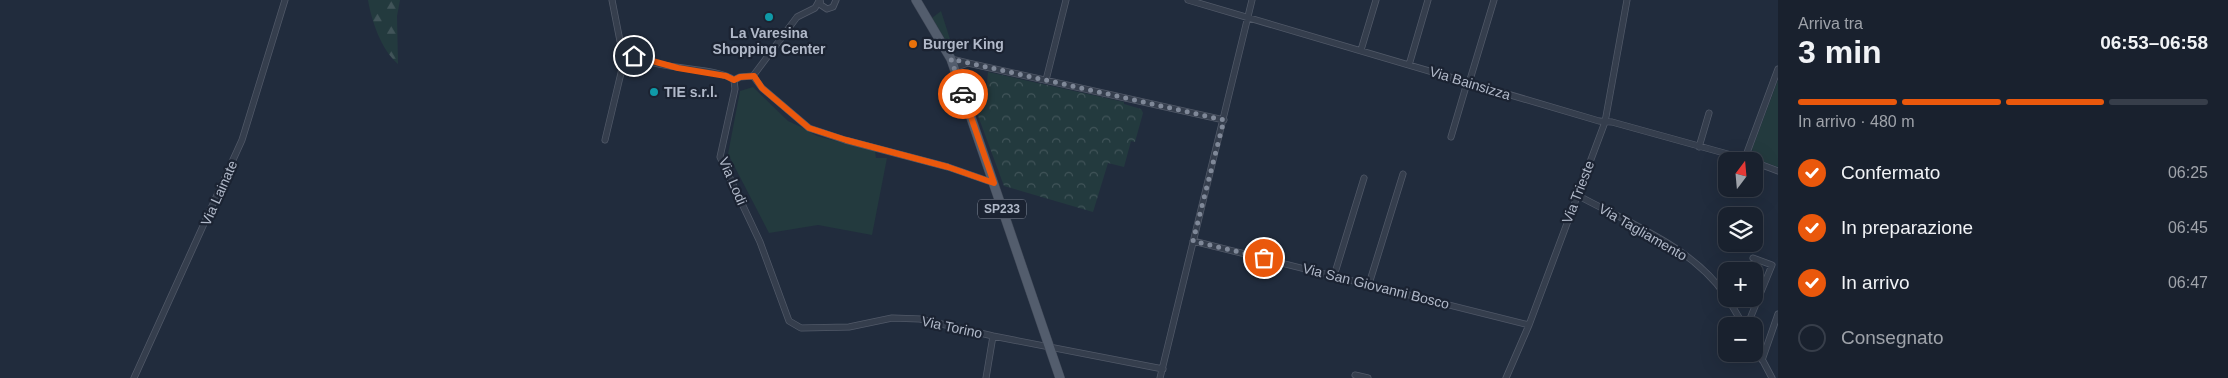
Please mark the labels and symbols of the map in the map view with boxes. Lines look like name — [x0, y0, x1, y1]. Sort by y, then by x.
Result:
marker: La Varesina Shopping Center — [763, 11, 775, 23]
place label: La Varesina Shopping Center — [713, 25, 826, 57]
pin — [613, 35, 655, 77]
place label: Burger King — [923, 36, 1004, 52]
marker: Burger King — [907, 38, 919, 50]
street label: Via Bainsizza — [1428, 63, 1513, 103]
courier — [938, 69, 988, 119]
place label: TIE s.r.l. — [664, 84, 718, 100]
marker: TIE s.r.l. — [648, 86, 660, 98]
north arrow — [1718, 152, 1762, 198]
street label: Via Lodi — [716, 155, 750, 207]
street label: Via Lainate — [197, 158, 241, 228]
street label: Via Trieste — [1559, 158, 1597, 226]
road number: SP233 — [978, 200, 1026, 218]
street label: Via Tagliamento — [1596, 200, 1690, 264]
pin — [1243, 237, 1285, 279]
street label: Via San Giovanni Bosco — [1301, 260, 1451, 312]
street label: Via Torino — [920, 313, 984, 341]

